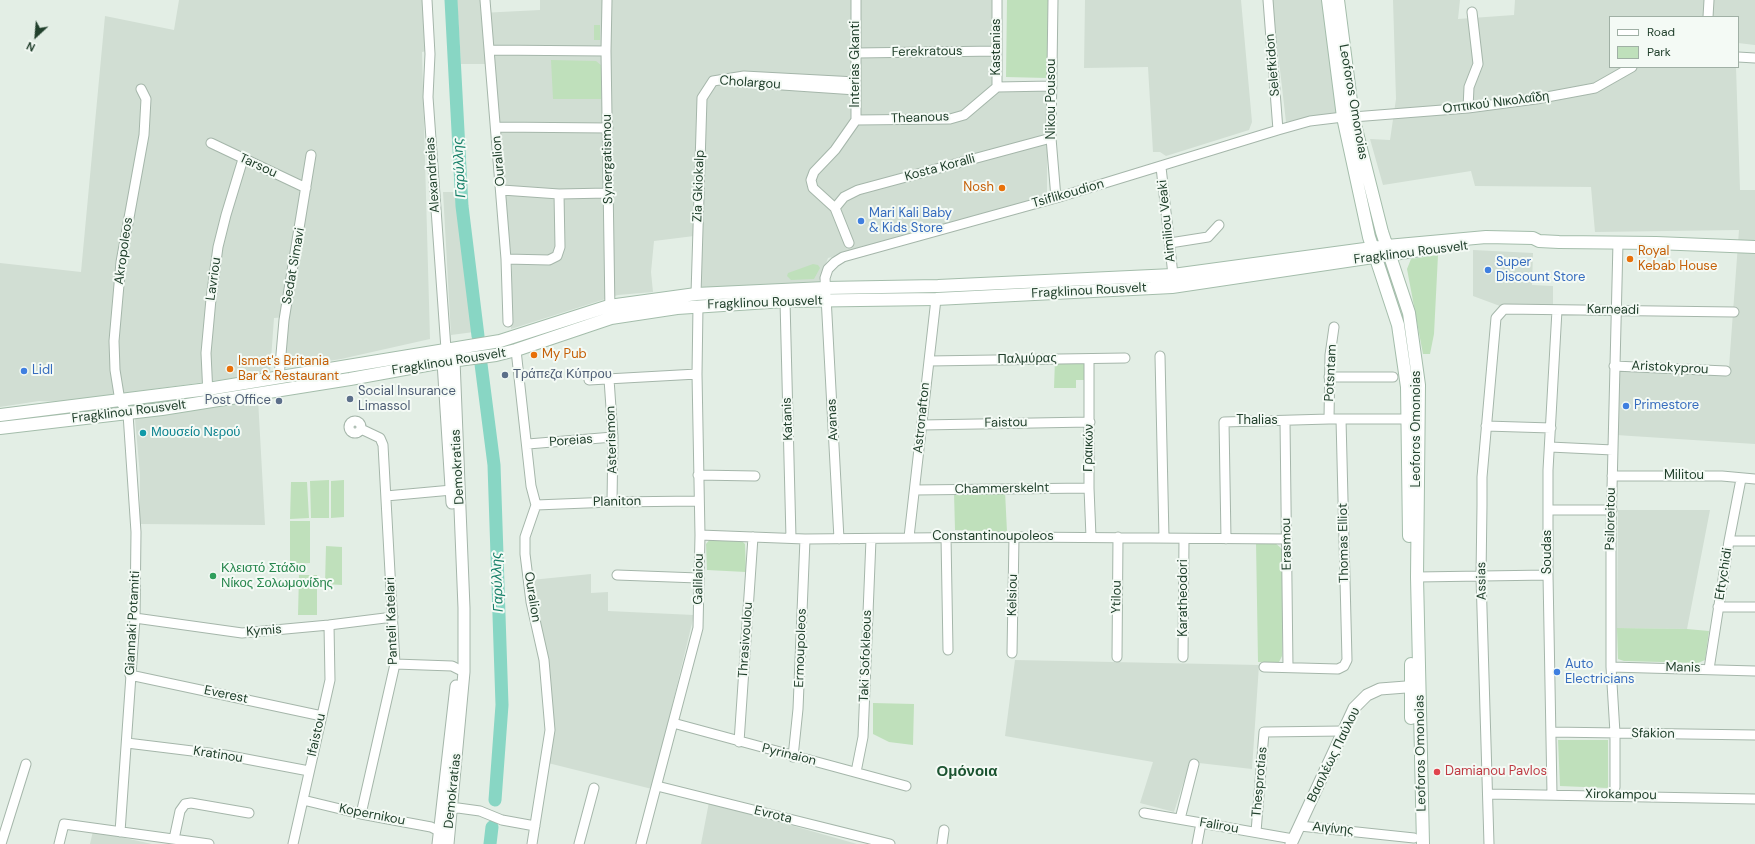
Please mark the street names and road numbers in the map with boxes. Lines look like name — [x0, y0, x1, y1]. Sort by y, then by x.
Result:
street label: Kastanias — [989, 19, 1005, 75]
street label: Interias Gkanti — [848, 21, 864, 107]
street label: Selefkidon — [1263, 33, 1283, 97]
street label: Leoforos Omonoias — [1335, 43, 1371, 161]
street label: Ferekratous — [891, 44, 963, 60]
street label: Nikou Pousou — [1044, 59, 1060, 139]
street label: Cholargou — [719, 73, 781, 93]
street label: Οπτικού Νικολαΐδη — [1442, 89, 1550, 117]
street label: Theanous — [891, 109, 949, 127]
street label: Synergatismou — [599, 114, 617, 204]
street label: Ouralion — [489, 135, 509, 187]
street label: Alexandreias — [423, 136, 443, 214]
street label: Zia Gkiokalp — [690, 149, 708, 223]
street label: Tarsou — [237, 151, 279, 181]
street label: Kosta Koralli — [903, 151, 977, 185]
street label: Tsiflikoudion — [1030, 176, 1106, 212]
street label: Aimiliou Veaki — [1155, 179, 1179, 263]
street label: Akropoleos — [112, 216, 136, 286]
street label: Sedat Simavi — [280, 226, 308, 306]
street label: Fragklinou Rousvelt — [1353, 238, 1469, 268]
street label: Lavriou — [203, 256, 225, 302]
street label: Fragklinou Rousvelt — [1031, 280, 1147, 302]
street label: Fragklinou Rousvelt — [707, 293, 823, 313]
street label: Karneadi — [1587, 302, 1639, 318]
street label: Potsntam — [1322, 344, 1340, 402]
street label: Fragklinou Rousvelt — [391, 345, 507, 379]
street label: Παλμύρας — [997, 351, 1057, 367]
street label: Aristokyprou — [1631, 358, 1709, 378]
street label: Leoforos Omonoias — [1409, 370, 1425, 488]
street label: Astronafton — [911, 382, 933, 454]
street label: Fragklinou Rousvelt — [71, 397, 187, 427]
street label: Katanis — [779, 397, 797, 441]
street label: Avanas — [824, 398, 842, 442]
street label: Asterismon — [603, 406, 621, 474]
street label: Thalias — [1236, 413, 1278, 429]
street label: Faistou — [984, 415, 1028, 431]
street label: Γραικών — [1081, 424, 1097, 472]
street label: Demokratias — [448, 429, 468, 505]
street label: Poreias — [549, 432, 593, 450]
street label: Militou — [1664, 468, 1704, 484]
street label: Chammerskelnt — [955, 480, 1049, 498]
street label: Psiloreitou — [1603, 487, 1619, 551]
street label: Planiton — [593, 494, 641, 510]
street label: Thomas Elliot — [1336, 503, 1352, 583]
street label: Erasmou — [1279, 518, 1295, 570]
street label: Constantinoupoleos — [932, 529, 1054, 545]
street label: Soudas — [1540, 530, 1556, 574]
street label: Eftychidi — [1712, 547, 1736, 601]
street label: Galilaiou — [691, 553, 707, 605]
street label: Karatheodori — [1176, 559, 1192, 637]
street label: Assias — [1474, 562, 1490, 600]
street label: Giannaki Potamiti — [122, 570, 144, 676]
street label: Ouralion — [520, 571, 544, 623]
street label: Kelsiou — [1005, 574, 1021, 616]
street label: Panteli Katelari — [383, 577, 401, 665]
street label: Ytilou — [1109, 580, 1125, 614]
street label: Thrasivoulou — [736, 602, 756, 678]
street label: Ermoupoleos — [792, 608, 810, 688]
street label: Taki Sofokleous — [857, 610, 875, 702]
street label: Kymis — [246, 622, 282, 640]
street label: Manis — [1665, 660, 1701, 676]
street label: Everest — [203, 683, 249, 707]
street label: Leoforos Omonoias — [1412, 694, 1430, 812]
street label: Βασιλέως Παύλου — [1304, 705, 1364, 805]
street label: Ifaistou — [304, 712, 330, 758]
street label: Sfakion — [1631, 726, 1675, 742]
street label: Pyrinaion — [760, 741, 818, 769]
street label: Kratinou — [192, 743, 244, 767]
street label: Thesprotias — [1249, 746, 1271, 818]
street label: Demokratias — [441, 753, 465, 829]
street label: Xirokampou — [1585, 787, 1657, 803]
street label: Kopernikou — [338, 801, 406, 829]
street label: Evrota — [752, 803, 794, 827]
street label: Falirou — [1198, 815, 1240, 837]
street label: Αιγίνης — [1312, 819, 1354, 839]

